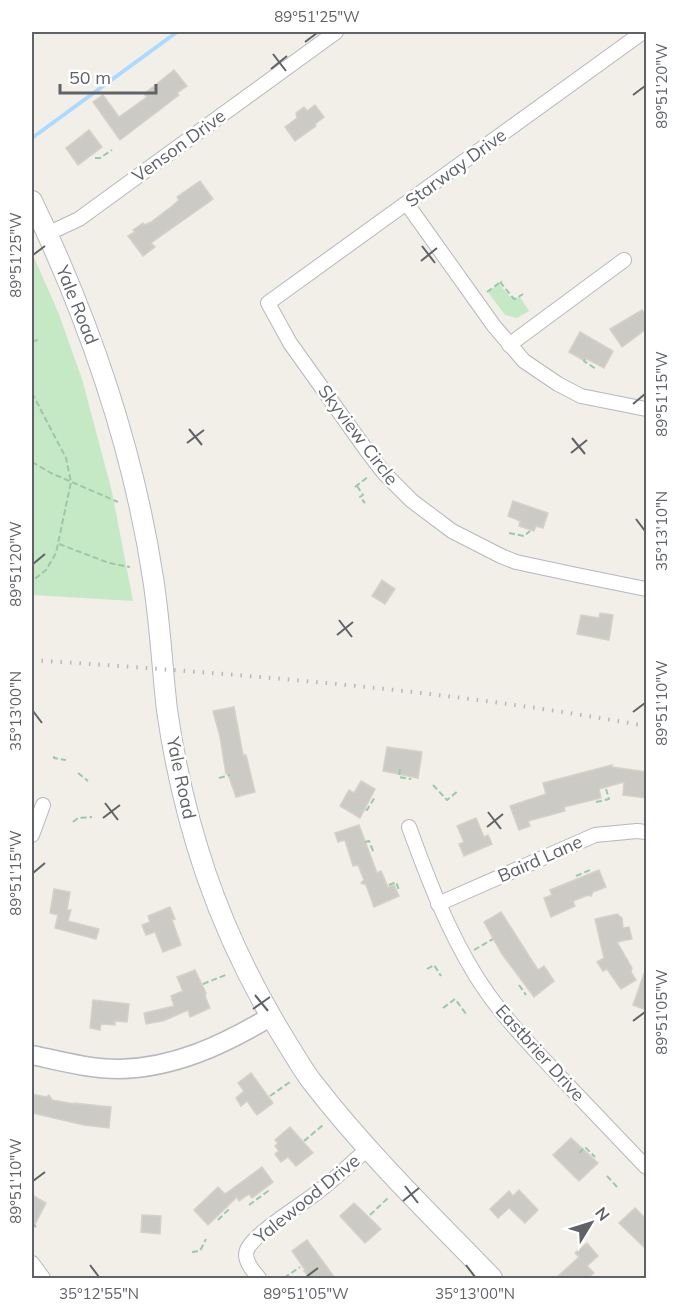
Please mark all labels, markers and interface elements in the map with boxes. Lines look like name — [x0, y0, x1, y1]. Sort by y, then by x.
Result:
text: 89°51'25"W — [274, 7, 360, 26]
text: 89°51'20"W — [652, 43, 671, 129]
scale bar — [60, 57, 156, 95]
text: 50 m — [69, 66, 111, 89]
street label: Venson Drive — [128, 104, 230, 187]
street label: Starway Drive — [401, 123, 511, 212]
text: 89°51'25"W — [6, 212, 25, 298]
street label: Yale Road — [51, 261, 104, 348]
text: 89°51'15"W — [652, 351, 671, 437]
street label: Skyview Circle — [313, 380, 404, 489]
text: 35°13'10"N — [652, 491, 671, 571]
text: 89°51'20"W — [6, 521, 25, 607]
text: 89°51'10"W — [652, 660, 671, 746]
text: 35°13'00"N — [6, 671, 25, 751]
street label: Yale Road — [161, 734, 201, 821]
text: 89°51'15"W — [6, 830, 25, 916]
street label: Baird Lane — [494, 830, 586, 887]
text: 89°51'05"W — [652, 969, 671, 1055]
street label: Eastbrier Drive — [491, 999, 590, 1106]
text: 89°51'10"W — [6, 1138, 25, 1224]
street label: Yalewood Drive — [248, 1149, 364, 1249]
north arrow — [561, 1193, 621, 1253]
text: N — [591, 1203, 614, 1225]
text: 35°12'55"N — [59, 1284, 139, 1303]
text: 89°51'05"W — [263, 1284, 349, 1303]
text: 35°13'00"N — [435, 1284, 515, 1303]

